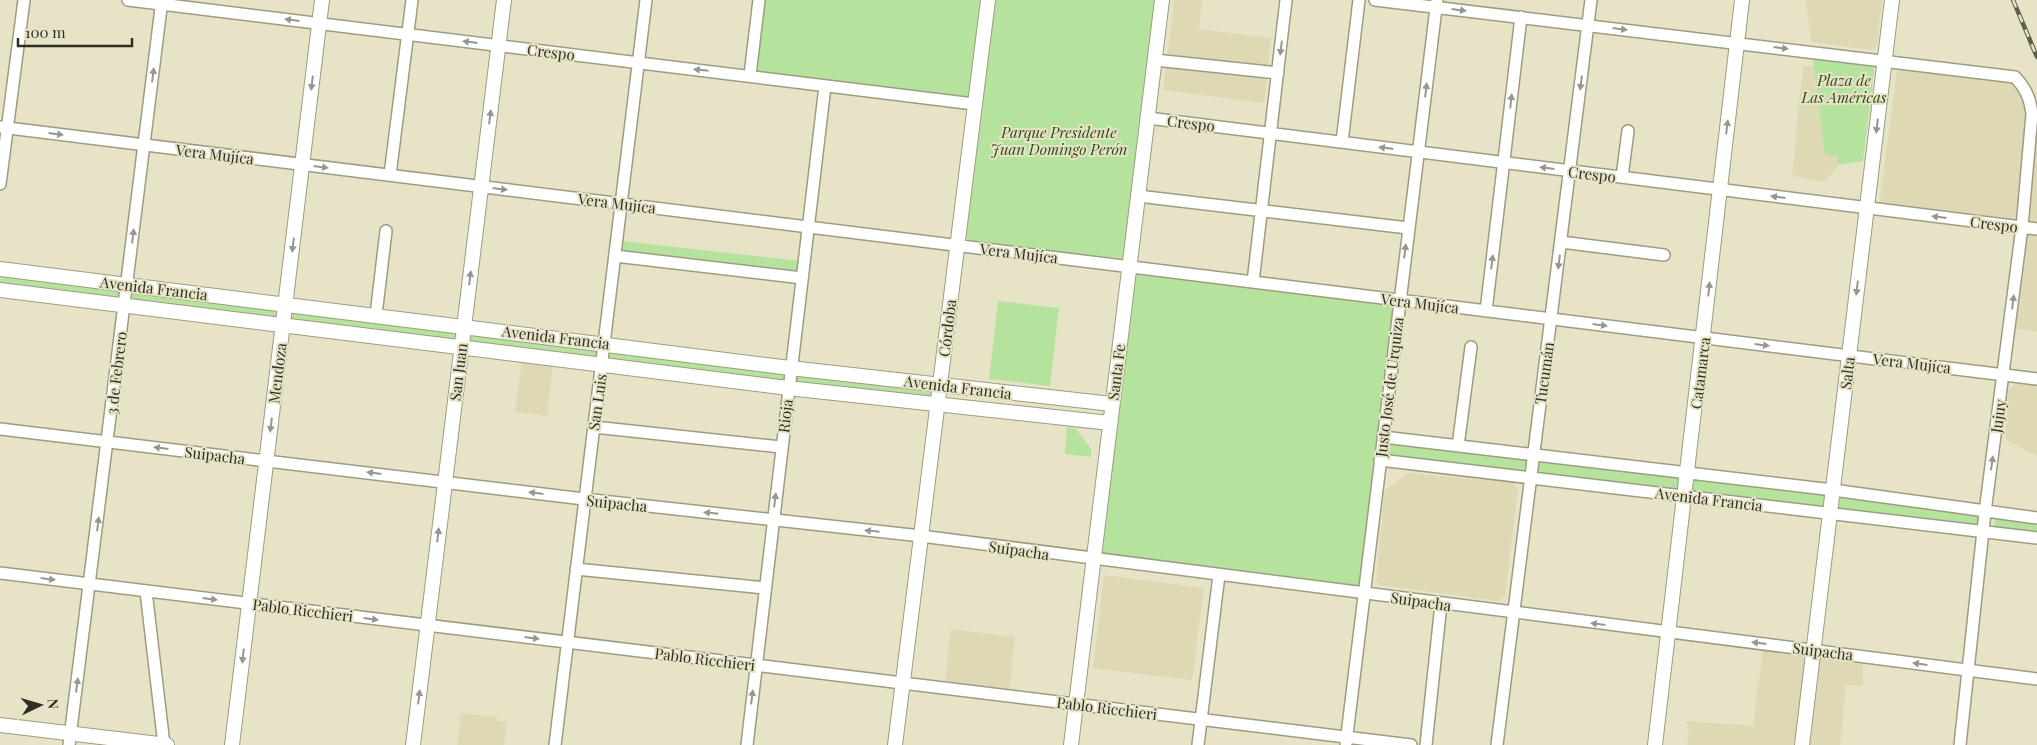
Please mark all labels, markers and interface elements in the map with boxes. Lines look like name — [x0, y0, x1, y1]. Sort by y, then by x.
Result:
one-way arrow — [1451, 6, 1467, 14]
scale bar — [18, 15, 131, 47]
one-way arrow — [283, 16, 299, 24]
text: 100 m — [25, 22, 66, 42]
one-way arrow — [1612, 25, 1628, 33]
one-way arrow — [462, 38, 478, 46]
street label: Crespo — [526, 39, 576, 65]
one-way arrow — [1277, 41, 1285, 57]
one-way arrow — [1774, 44, 1790, 52]
one-way arrow — [693, 66, 709, 74]
one-way arrow — [149, 67, 157, 83]
park label: Plaza de Las Américas — [1800, 70, 1887, 107]
one-way arrow — [308, 75, 316, 91]
one-way arrow — [1577, 75, 1585, 91]
one-way arrow — [1422, 82, 1430, 98]
one-way arrow — [1507, 93, 1515, 109]
one-way arrow — [486, 108, 494, 124]
street label: Crespo — [1166, 110, 1216, 136]
one-way arrow — [1723, 119, 1731, 135]
one-way arrow — [1873, 119, 1881, 135]
park label: Parque Presidente Juan Domingo Perón — [990, 122, 1128, 159]
one-way arrow — [48, 130, 64, 138]
street label: Vera Mujíca — [174, 139, 256, 169]
one-way arrow — [1377, 144, 1393, 152]
street label: Crespo — [1567, 161, 1617, 187]
one-way arrow — [314, 163, 330, 171]
one-way arrow — [1539, 164, 1555, 172]
one-way arrow — [492, 185, 508, 193]
street label: Vera Mujíca — [576, 188, 658, 218]
one-way arrow — [1769, 193, 1785, 201]
street label: Crespo — [1969, 211, 2019, 237]
one-way arrow — [1931, 213, 1947, 221]
one-way arrow — [129, 228, 137, 244]
one-way arrow — [289, 237, 297, 253]
street label: Vera Mujíca — [978, 238, 1060, 268]
one-way arrow — [1401, 243, 1409, 259]
one-way arrow — [1488, 254, 1496, 270]
one-way arrow — [1555, 254, 1563, 270]
one-way arrow — [466, 270, 474, 286]
street label: Avenida Francia — [98, 271, 209, 305]
one-way arrow — [1853, 280, 1861, 296]
one-way arrow — [1705, 281, 1713, 297]
street label: Vera Mujíca — [1379, 288, 1461, 318]
one-way arrow — [2009, 294, 2017, 310]
street label: Córdoba — [934, 298, 961, 358]
street label: Justo José de Urquiza — [1370, 315, 1408, 459]
street label: Avenida Francia — [500, 320, 611, 354]
one-way arrow — [1593, 321, 1609, 329]
street label: 3 de Febrero — [101, 330, 131, 416]
street label: Catamarca — [1686, 335, 1714, 410]
street label: Mendoza — [263, 341, 291, 404]
street label: Tucumán — [1530, 341, 1558, 405]
one-way arrow — [1754, 341, 1770, 349]
street label: San Juan — [445, 342, 471, 402]
street label: Santa Fe — [1103, 343, 1129, 401]
street label: Vera Mujíca — [1871, 348, 1953, 378]
street label: Salta — [1835, 355, 1859, 390]
street label: Avenida Francia — [902, 370, 1013, 404]
street label: San Luis — [583, 372, 611, 432]
street label: Rioja — [773, 397, 797, 434]
street label: Jujuy — [1986, 398, 2010, 435]
one-way arrow — [267, 418, 275, 434]
street label: Suipacha — [184, 441, 247, 469]
one-way arrow — [153, 444, 169, 452]
one-way arrow — [1988, 455, 1996, 471]
one-way arrow — [366, 469, 382, 477]
street label: Avenida Francia — [1653, 482, 1764, 516]
one-way arrow — [527, 489, 543, 497]
street label: Suipacha — [586, 490, 649, 516]
one-way arrow — [771, 492, 779, 508]
one-way arrow — [702, 509, 718, 517]
one-way arrow — [94, 516, 102, 532]
one-way arrow — [434, 527, 442, 543]
one-way arrow — [864, 527, 880, 535]
street label: Suipacha — [987, 536, 1051, 564]
one-way arrow — [41, 575, 57, 583]
street label: Suipacha — [1389, 587, 1453, 615]
street label: Pablo Ricchieri — [252, 594, 355, 626]
one-way arrow — [202, 595, 218, 603]
one-way arrow — [363, 615, 379, 623]
one-way arrow — [1589, 620, 1605, 628]
one-way arrow — [525, 634, 541, 642]
street label: Suipacha — [1792, 637, 1855, 665]
one-way arrow — [1751, 639, 1767, 647]
street label: Pablo Ricchieri — [654, 643, 757, 675]
one-way arrow — [239, 648, 247, 664]
one-way arrow — [1912, 660, 1928, 668]
one-way arrow — [73, 677, 81, 693]
north arrow — [15, 680, 65, 730]
one-way arrow — [415, 688, 423, 704]
one-way arrow — [748, 688, 756, 704]
street label: Pablo Ricchieri — [1056, 692, 1159, 724]
text: N — [44, 698, 63, 710]

